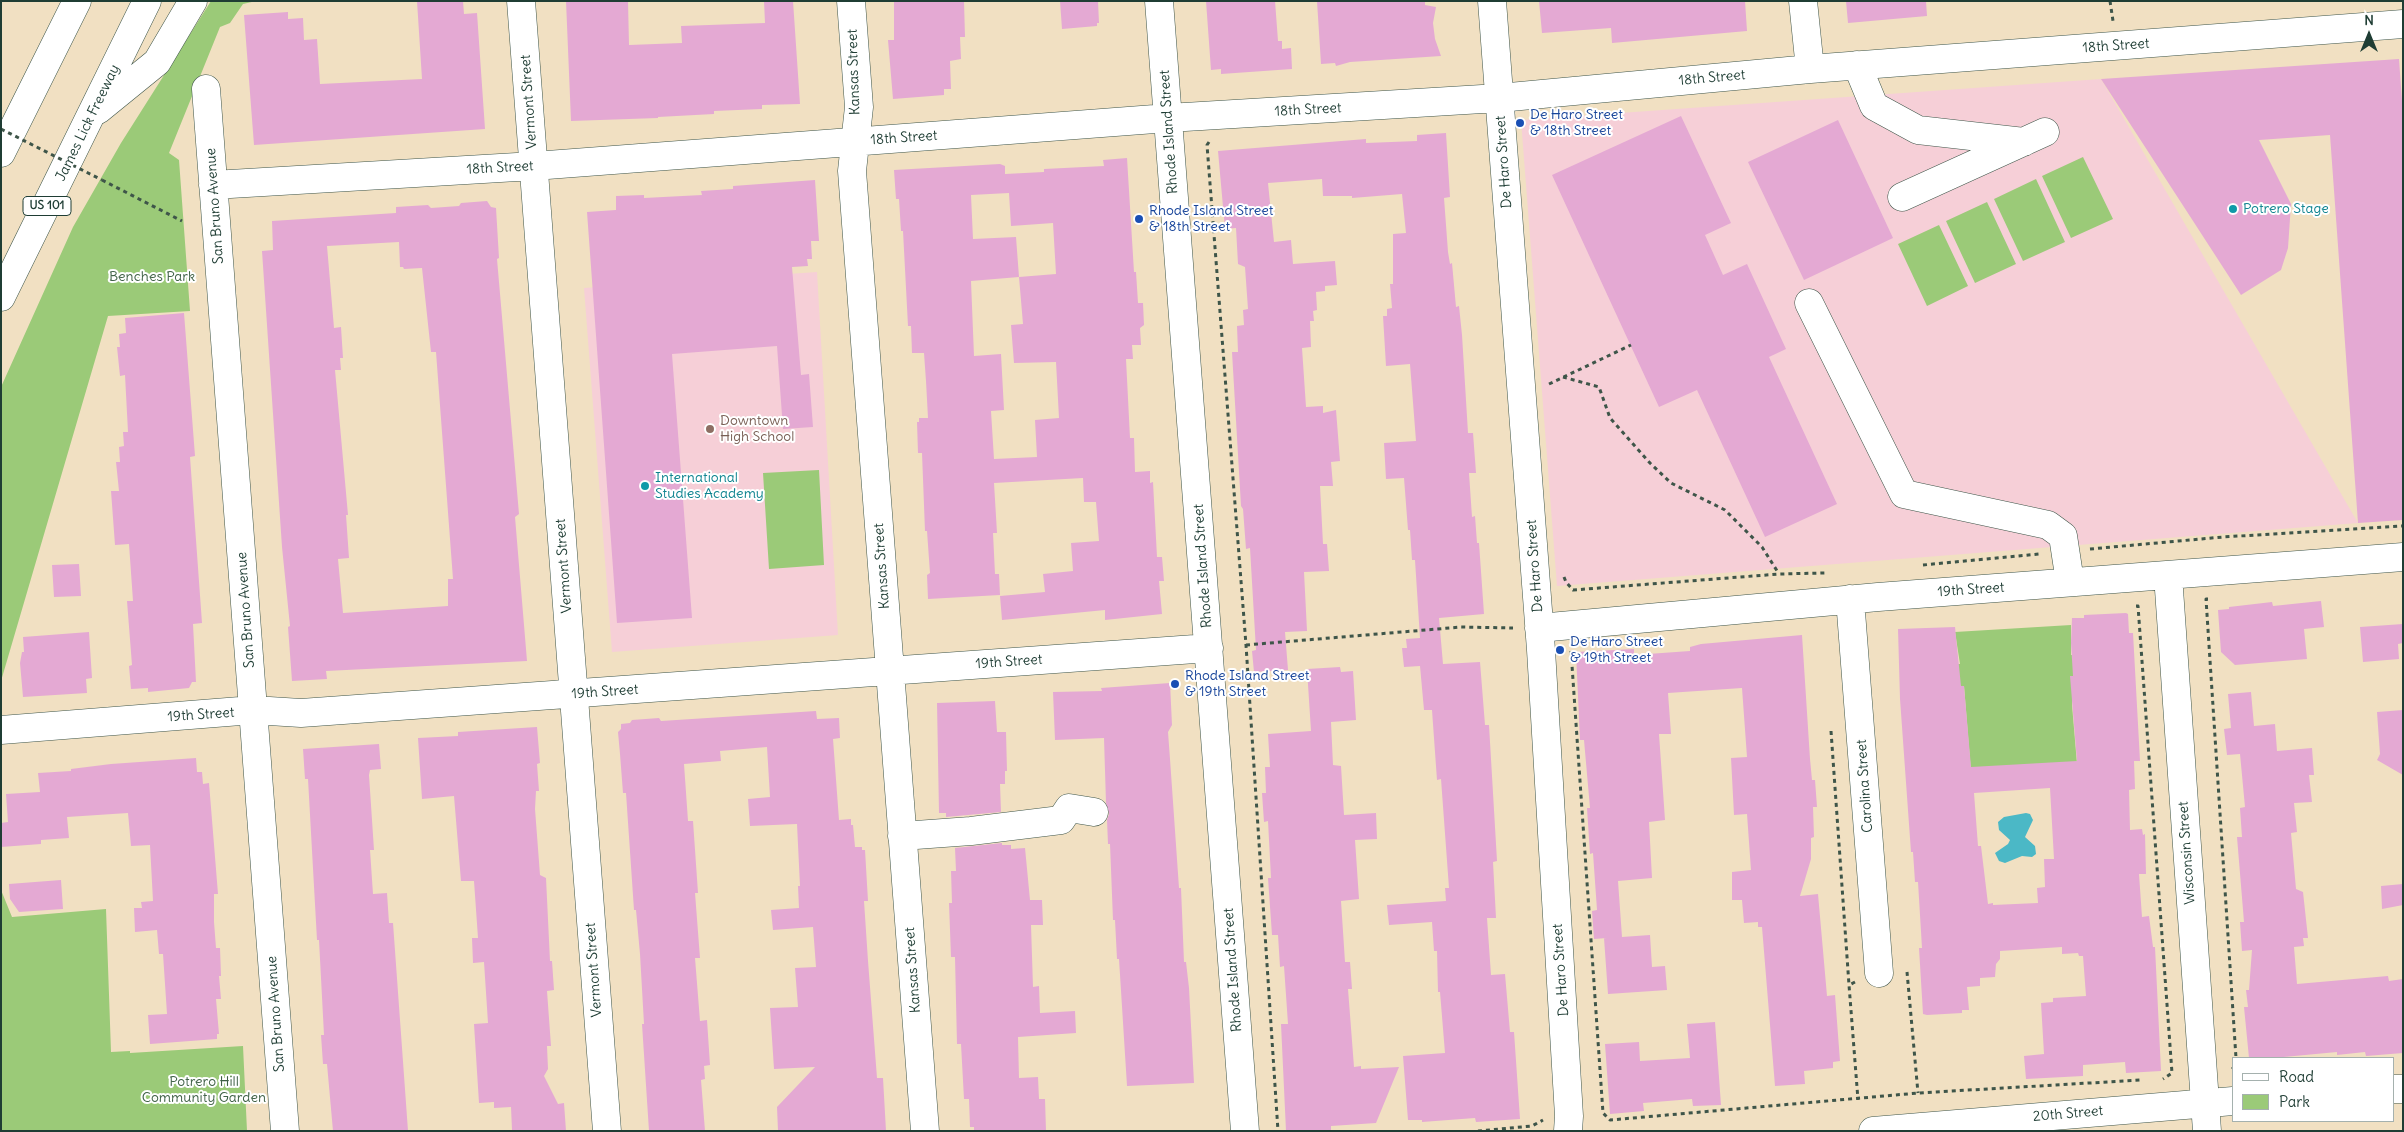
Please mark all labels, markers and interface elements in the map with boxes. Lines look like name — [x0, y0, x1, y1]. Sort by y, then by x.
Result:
north arrow — [2344, 10, 2394, 60]
text: N — [2364, 11, 2374, 29]
street label: Kansas Street — [844, 29, 864, 115]
street label: 18th Street — [2082, 35, 2150, 57]
street label: Vermont Street — [517, 54, 541, 150]
street label: James Lick Freeway — [52, 62, 124, 184]
street label: 18th Street — [1678, 67, 1746, 89]
street label: Rhode Island Street — [1156, 69, 1182, 195]
street label: 18th Street — [1274, 100, 1342, 120]
place label: De Haro Street & 18th Street — [1530, 107, 1623, 140]
street label: De Haro Street — [1492, 115, 1516, 209]
marker: De Haro Street & 18th Street — [1514, 117, 1526, 129]
street label: 18th Street — [870, 127, 938, 149]
street label: San Bruno Avenue — [203, 147, 227, 265]
street label: 18th Street — [466, 158, 534, 178]
road number: US 101 — [23, 197, 71, 216]
place label: Potrero Stage — [2243, 201, 2329, 217]
place label: Rhode Island Street & 18th Street — [1149, 203, 1274, 236]
marker: Potrero Stage — [2227, 203, 2239, 215]
marker: Rhode Island Street & 18th Street — [1133, 213, 1145, 225]
park label: Benches Park — [109, 269, 195, 285]
place label: Downtown High School — [720, 413, 794, 446]
marker: Downtown High School — [704, 423, 716, 435]
place label: International Studies Academy — [655, 470, 764, 502]
marker: International Studies Academy — [639, 480, 651, 492]
street label: Rhode Island Street — [1190, 503, 1216, 629]
street label: Vermont Street — [552, 518, 576, 614]
street label: De Haro Street — [1523, 519, 1547, 613]
street label: Kansas Street — [871, 522, 893, 610]
street label: San Bruno Avenue — [234, 551, 258, 669]
street label: 19th Street — [1937, 579, 2005, 601]
place label: De Haro Street & 19th Street — [1570, 634, 1663, 666]
marker: De Haro Street & 19th Street — [1554, 644, 1566, 656]
street label: 19th Street — [975, 651, 1043, 673]
place label: Rhode Island Street & 19th Street — [1185, 668, 1310, 700]
marker: Rhode Island Street & 19th Street — [1169, 678, 1181, 690]
street label: 19th Street — [571, 681, 639, 703]
street label: 19th Street — [167, 704, 235, 726]
street label: Carolina Street — [1853, 739, 1877, 833]
street label: Wisconsin Street — [2175, 801, 2199, 905]
street label: Rhode Island Street — [1220, 907, 1246, 1033]
street label: Vermont Street — [582, 922, 606, 1018]
street label: De Haro Street — [1549, 923, 1573, 1017]
street label: Kansas Street — [902, 926, 924, 1014]
street label: San Bruno Avenue — [264, 955, 288, 1073]
legend — [2232, 1057, 2394, 1122]
text: Road — [2279, 1067, 2314, 1086]
park label: Potrero Hill Community Garden — [142, 1074, 266, 1106]
text: Park — [2279, 1092, 2310, 1111]
street label: 20th Street — [2032, 1103, 2104, 1125]

